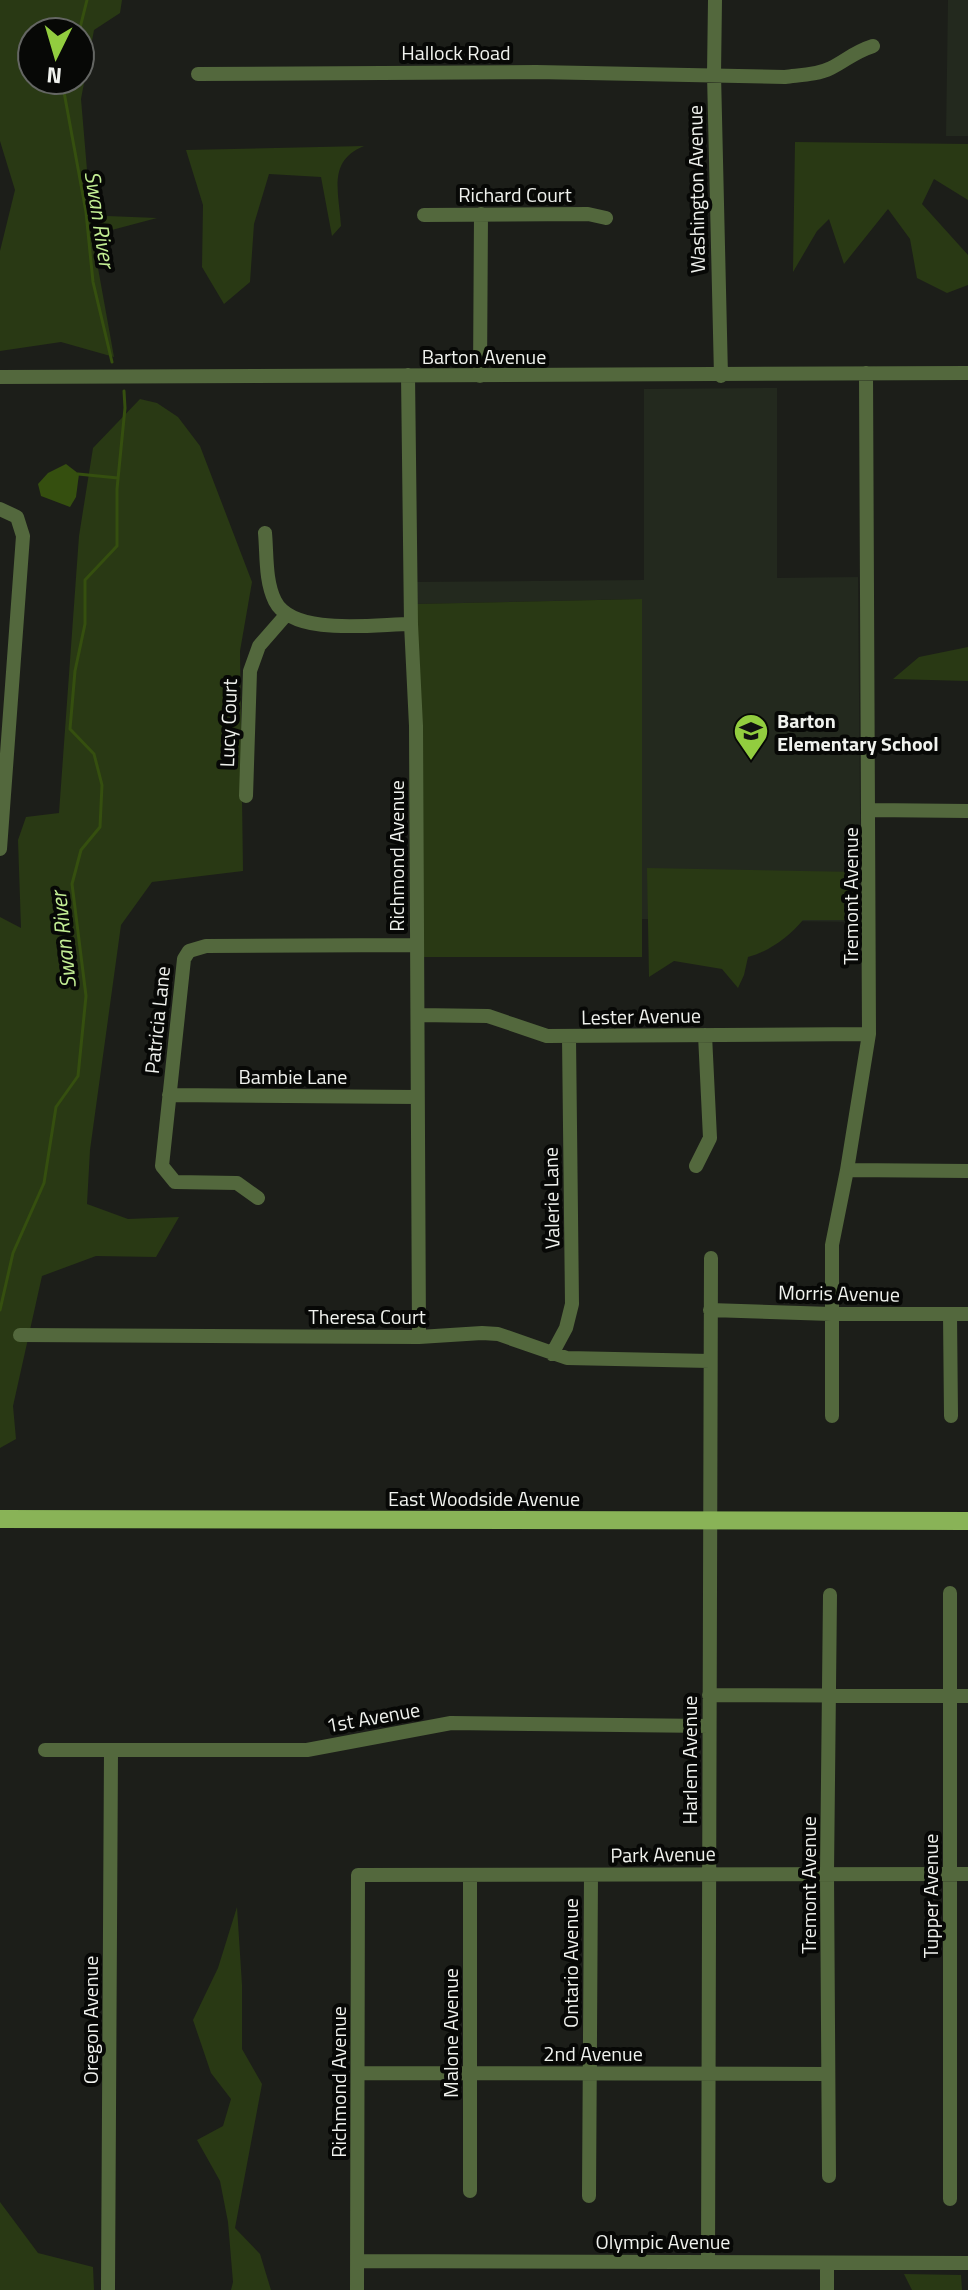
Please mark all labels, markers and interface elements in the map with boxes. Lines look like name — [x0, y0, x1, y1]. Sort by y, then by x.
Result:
north arrow — [16, 16, 96, 96]
street label: Hallock Road — [401, 37, 511, 68]
text: N — [45, 58, 63, 94]
street label: Washington Avenue — [679, 105, 713, 273]
water label: Swan River — [76, 168, 125, 273]
street label: Richard Court — [458, 179, 572, 210]
street label: Barton Avenue — [422, 341, 546, 372]
street label: Lucy Court — [211, 678, 245, 768]
place label: Barton Elementary School — [777, 705, 939, 759]
school or university icon: Barton Elementary School — [732, 712, 770, 762]
street label: Richmond Avenue — [381, 780, 412, 932]
street label: Tremont Avenue — [835, 827, 866, 965]
water label: Swan River — [41, 887, 85, 990]
street label: Patricia Lane — [136, 965, 178, 1075]
street label: Lester Avenue — [581, 999, 701, 1033]
street label: Bambie Lane — [239, 1061, 347, 1092]
street label: Valerie Lane — [535, 1147, 567, 1249]
street label: Morris Avenue — [778, 1276, 900, 1310]
street label: Theresa Court — [308, 1301, 426, 1332]
street label: East Woodside Avenue — [388, 1483, 580, 1514]
street label: 1st Avenue — [324, 1694, 422, 1740]
street label: Harlem Avenue — [674, 1696, 705, 1824]
street label: Tremont Avenue — [793, 1816, 824, 1954]
street label: Tupper Avenue — [915, 1834, 946, 1958]
street label: Park Avenue — [610, 1838, 716, 1870]
street label: Ontario Avenue — [555, 1898, 586, 2028]
street label: Oregon Avenue — [75, 1956, 106, 2084]
street label: Malone Avenue — [435, 1968, 466, 2098]
street label: Richmond Avenue — [323, 2006, 354, 2158]
street label: 2nd Avenue — [543, 2038, 643, 2069]
street label: Olympic Avenue — [596, 2226, 730, 2257]

